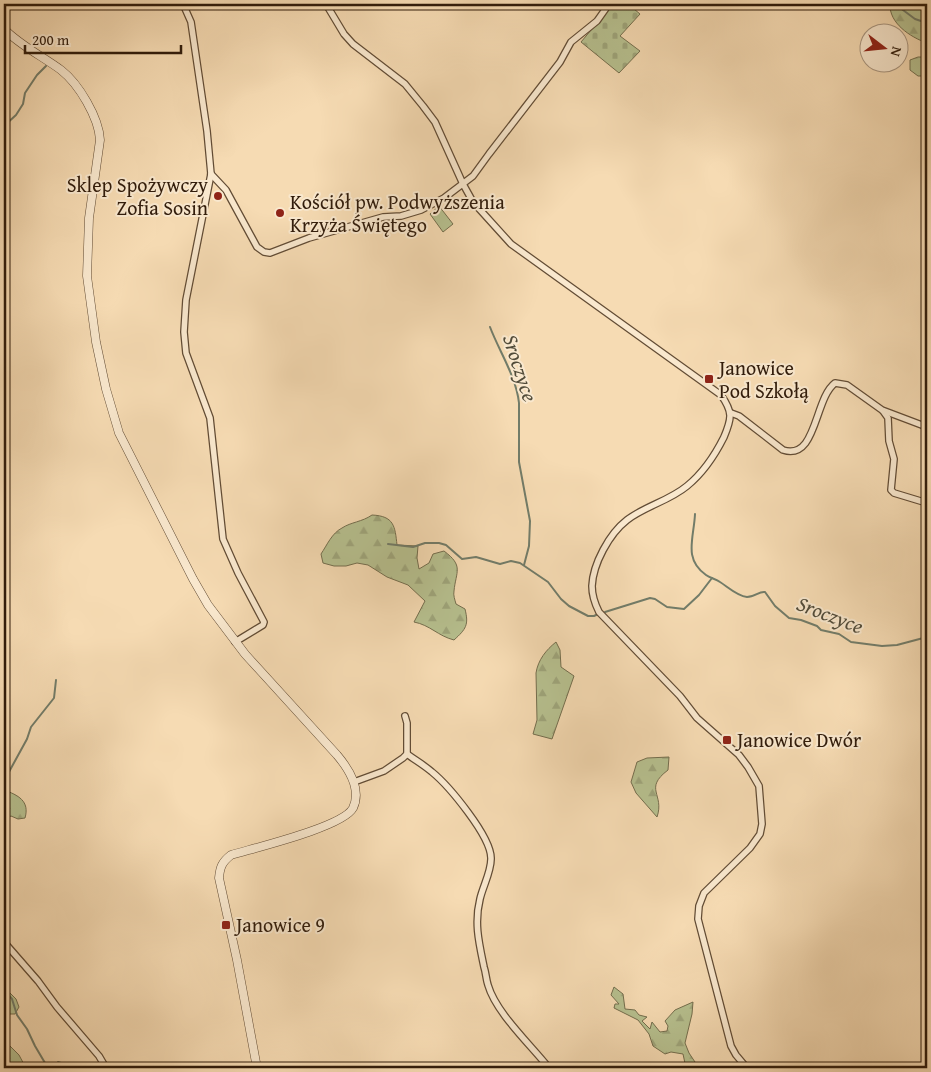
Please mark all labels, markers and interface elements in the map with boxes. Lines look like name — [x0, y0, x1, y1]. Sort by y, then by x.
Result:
scale bar — [25, 22, 181, 54]
north arrow — [858, 22, 908, 72]
text: 200 m — [32, 29, 70, 50]
text: N — [885, 44, 907, 59]
place label: Sklep Spożywczy Zofia Sosin — [67, 170, 208, 222]
place label: Kościół pw. Podwyższenia Krzyża Świętego — [290, 187, 505, 239]
marker: Sklep Spożywczy Zofia Sosin — [212, 190, 224, 202]
marker: Kościół pw. Podwyższenia Krzyża Świętego — [274, 207, 286, 219]
water label: Sroczyce — [495, 330, 546, 405]
place label: Janowice Pod Szkołą — [716, 353, 809, 405]
marker: Janowice Pod Szkołą — [703, 373, 715, 385]
water label: Sroczyce — [792, 588, 868, 641]
place label: Janowice Dwór — [734, 725, 861, 754]
marker: Janowice Dwór — [721, 734, 733, 746]
place label: Janowice 9 — [233, 910, 325, 939]
marker: Janowice 9 — [220, 919, 232, 931]

